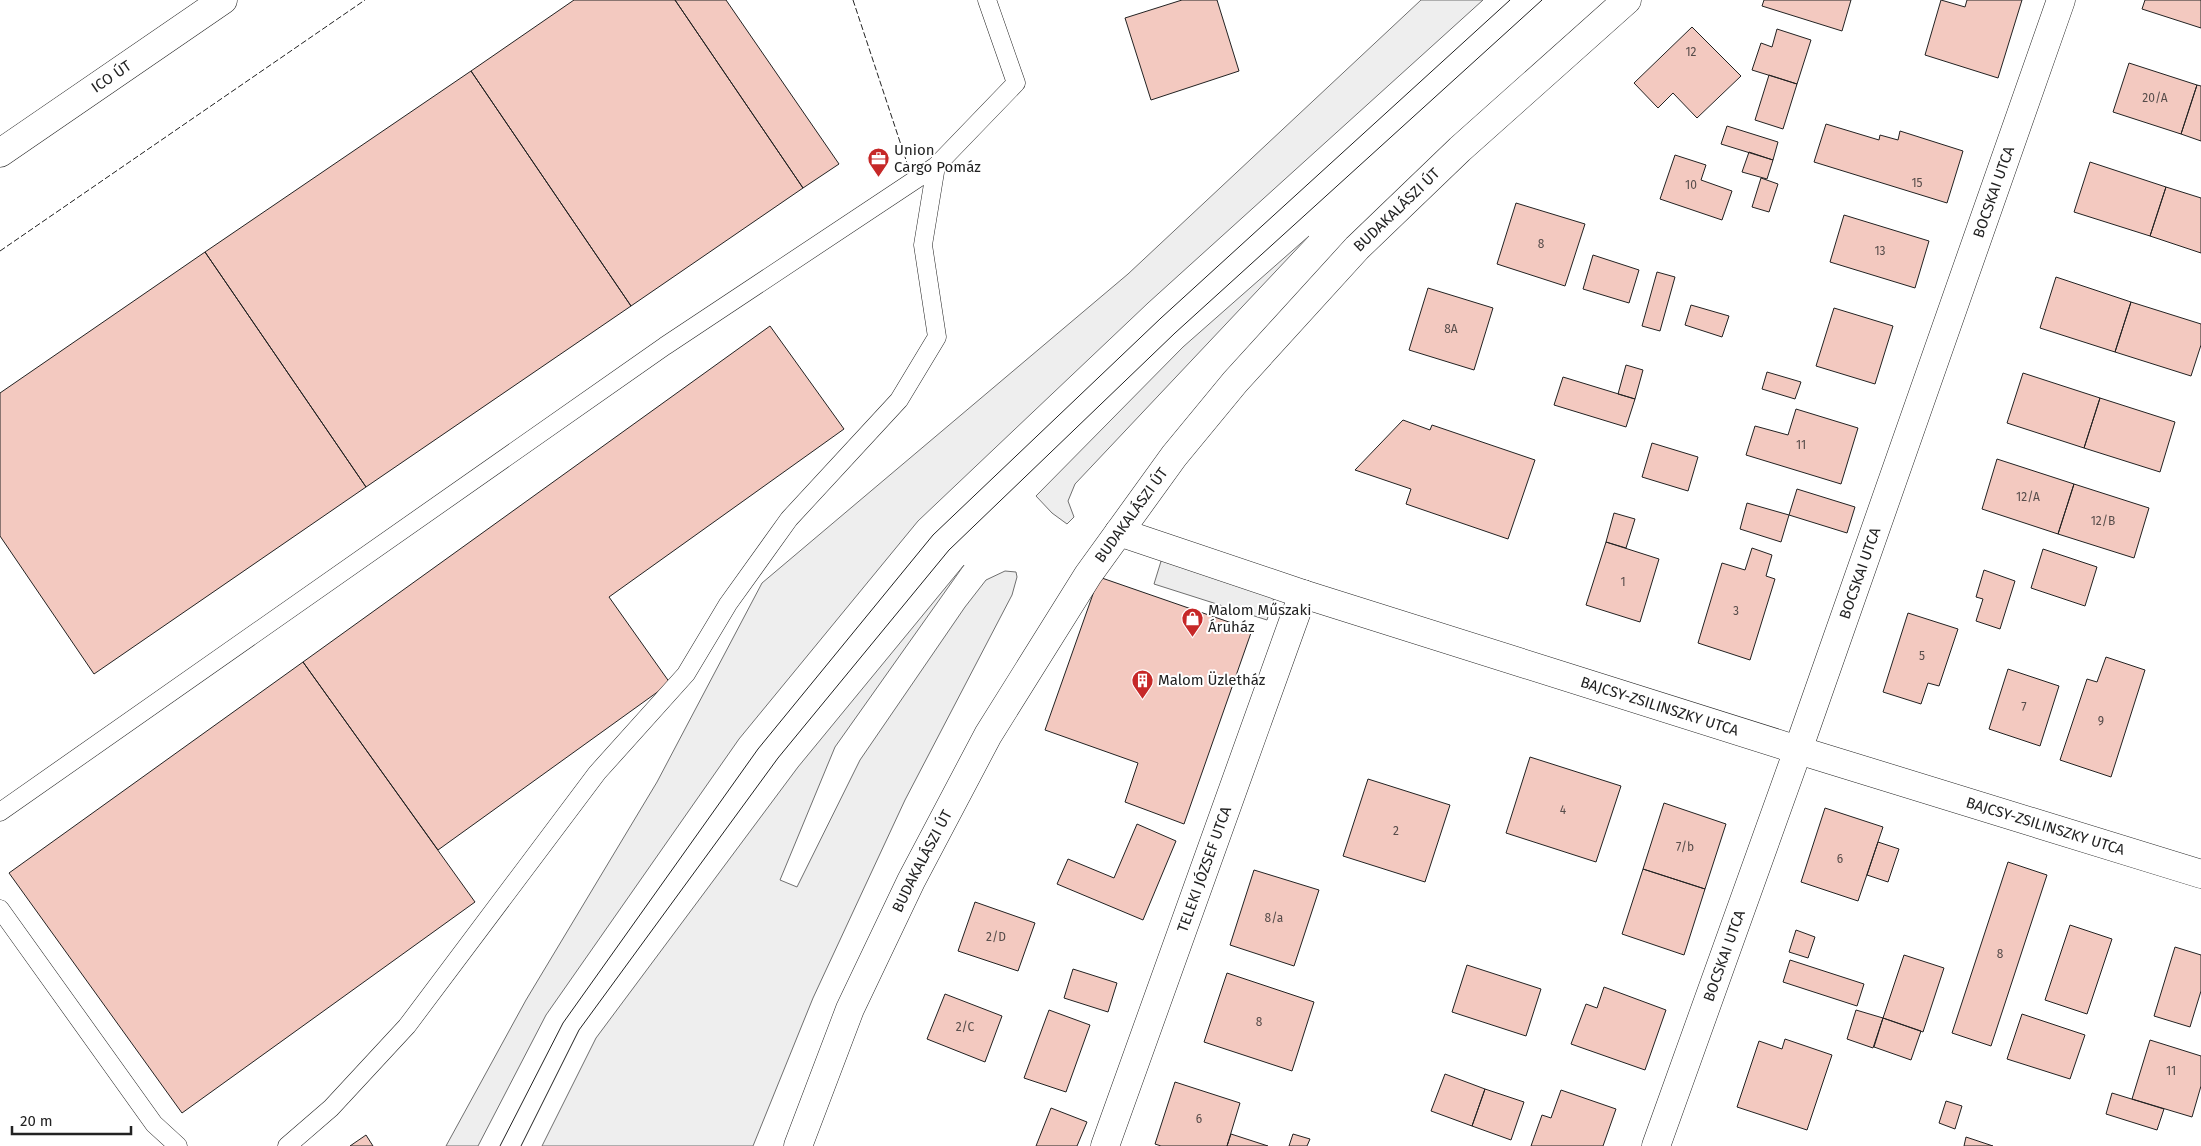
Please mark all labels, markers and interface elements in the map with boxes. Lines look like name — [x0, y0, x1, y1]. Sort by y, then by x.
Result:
house number: 12 — [1685, 45, 1697, 59]
street label: ICO ÚT — [88, 56, 135, 97]
house number: 20/A — [2142, 91, 2168, 105]
place label: Union Cargo Pomáz — [894, 141, 981, 176]
street label: BOCSKAI UTCA — [1969, 143, 2018, 240]
office icon: Union Cargo Pomáz — [866, 147, 890, 178]
street label: BUDAKALÁSZI ÚT — [1350, 164, 1444, 255]
house number: 15 — [1911, 176, 1923, 190]
house number: 10 — [1685, 178, 1697, 192]
house number: 8 — [1538, 237, 1545, 251]
house number: 13 — [1874, 244, 1886, 258]
house number: 8A — [1444, 322, 1458, 336]
house number: 11 — [1796, 438, 1806, 452]
street label: BUDAKALÁSZI ÚT — [1091, 464, 1172, 566]
house number: 12/A — [2016, 490, 2040, 504]
house number: 12/B — [2091, 514, 2115, 528]
street label: BOCSKAI UTCA — [1836, 525, 1884, 622]
house number: 1 — [1620, 575, 1626, 589]
place label: Malom Műszaki Áruház — [1208, 601, 1311, 636]
house number: 3 — [1733, 604, 1739, 618]
shop icon: Malom Műszaki Áruház — [1180, 607, 1204, 638]
house number: 5 — [1919, 649, 1925, 663]
building icon: Malom Üzletház — [1130, 668, 1154, 699]
place label: Malom Üzletház — [1158, 671, 1266, 689]
street label: BAJCSY-ZSILINSZKY UTCA — [1578, 673, 1741, 740]
house number: 7 — [2021, 700, 2027, 714]
house number: 9 — [2098, 714, 2104, 728]
street label: BAJCSY-ZSILINSZKY UTCA — [1964, 793, 2127, 859]
street label: TELEKI JÓZSEF UTCA — [1173, 803, 1235, 935]
house number: 4 — [1560, 803, 1567, 817]
street label: BUDAKALÁSZI ÚT — [888, 807, 956, 915]
house number: 2 — [1393, 824, 1399, 838]
house number: 7/b — [1676, 840, 1694, 854]
house number: 6 — [1837, 852, 1843, 866]
street label: BOCSKAI UTCA — [1700, 907, 1749, 1004]
house number: 8/a — [1265, 911, 1283, 925]
house number: 2/D — [986, 930, 1006, 944]
house number: 8 — [1997, 947, 2004, 961]
house number: 8 — [1256, 1015, 1263, 1029]
house number: 2/C — [956, 1020, 975, 1034]
house number: 11 — [2166, 1064, 2176, 1078]
scale bar — [12, 1104, 131, 1136]
text: 20 m — [20, 1112, 53, 1130]
house number: 6 — [1196, 1112, 1202, 1126]

